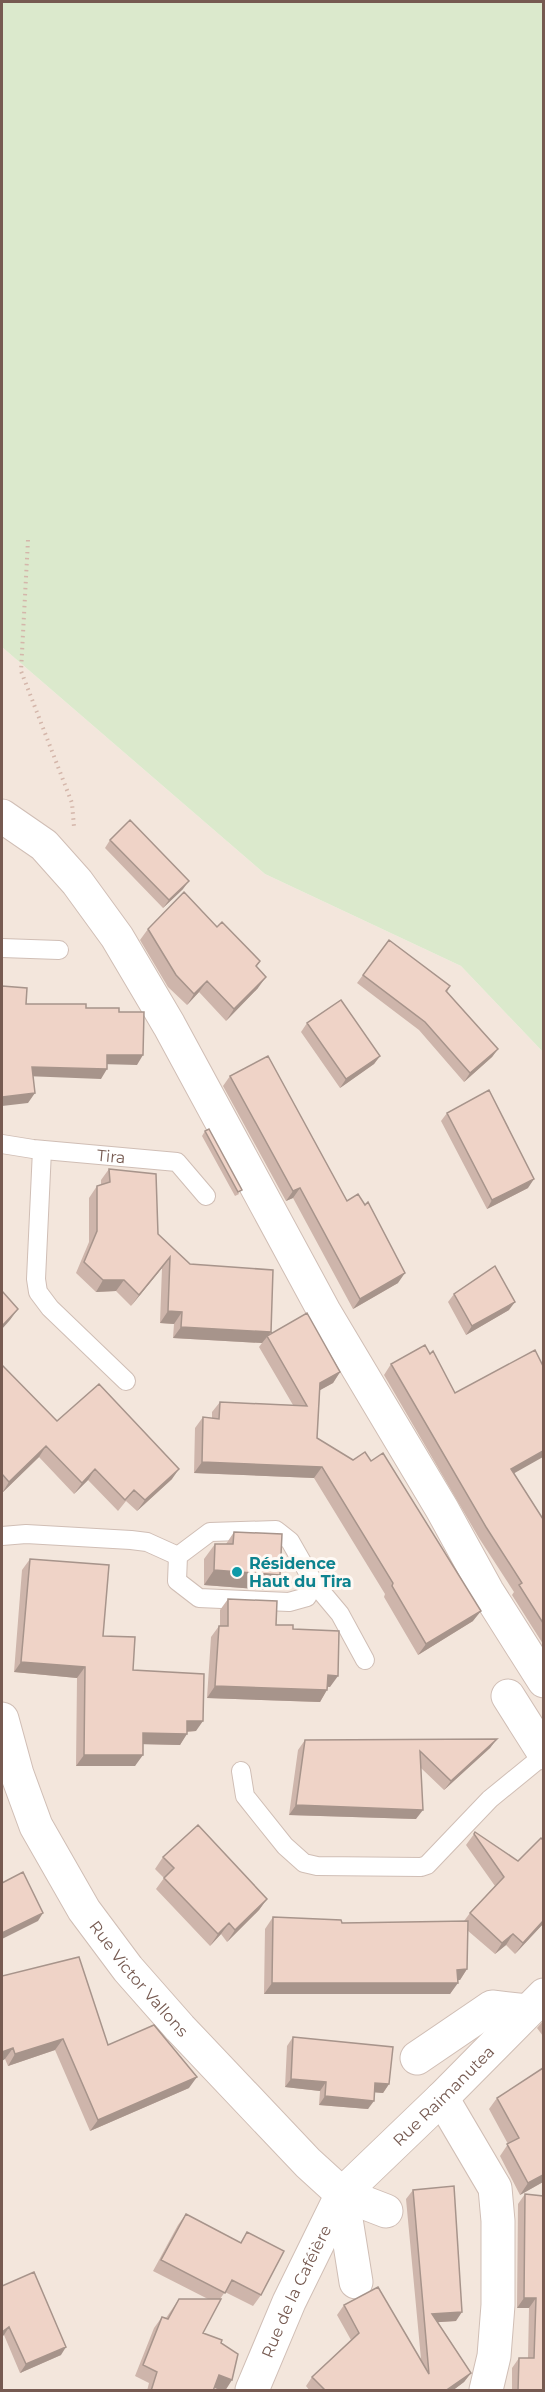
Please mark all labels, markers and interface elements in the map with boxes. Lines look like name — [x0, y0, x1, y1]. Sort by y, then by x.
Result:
street label: Tira — [96, 1146, 126, 1167]
place label: Résidence Haut du Tira — [249, 1554, 352, 1591]
marker: Résidence Haut du Tira — [230, 1565, 244, 1579]
street label: Rue Victor Vallons — [85, 1917, 192, 2041]
street label: Rue Raimanutea — [389, 2042, 498, 2150]
street label: Rue de la Caféière — [258, 2222, 335, 2361]

